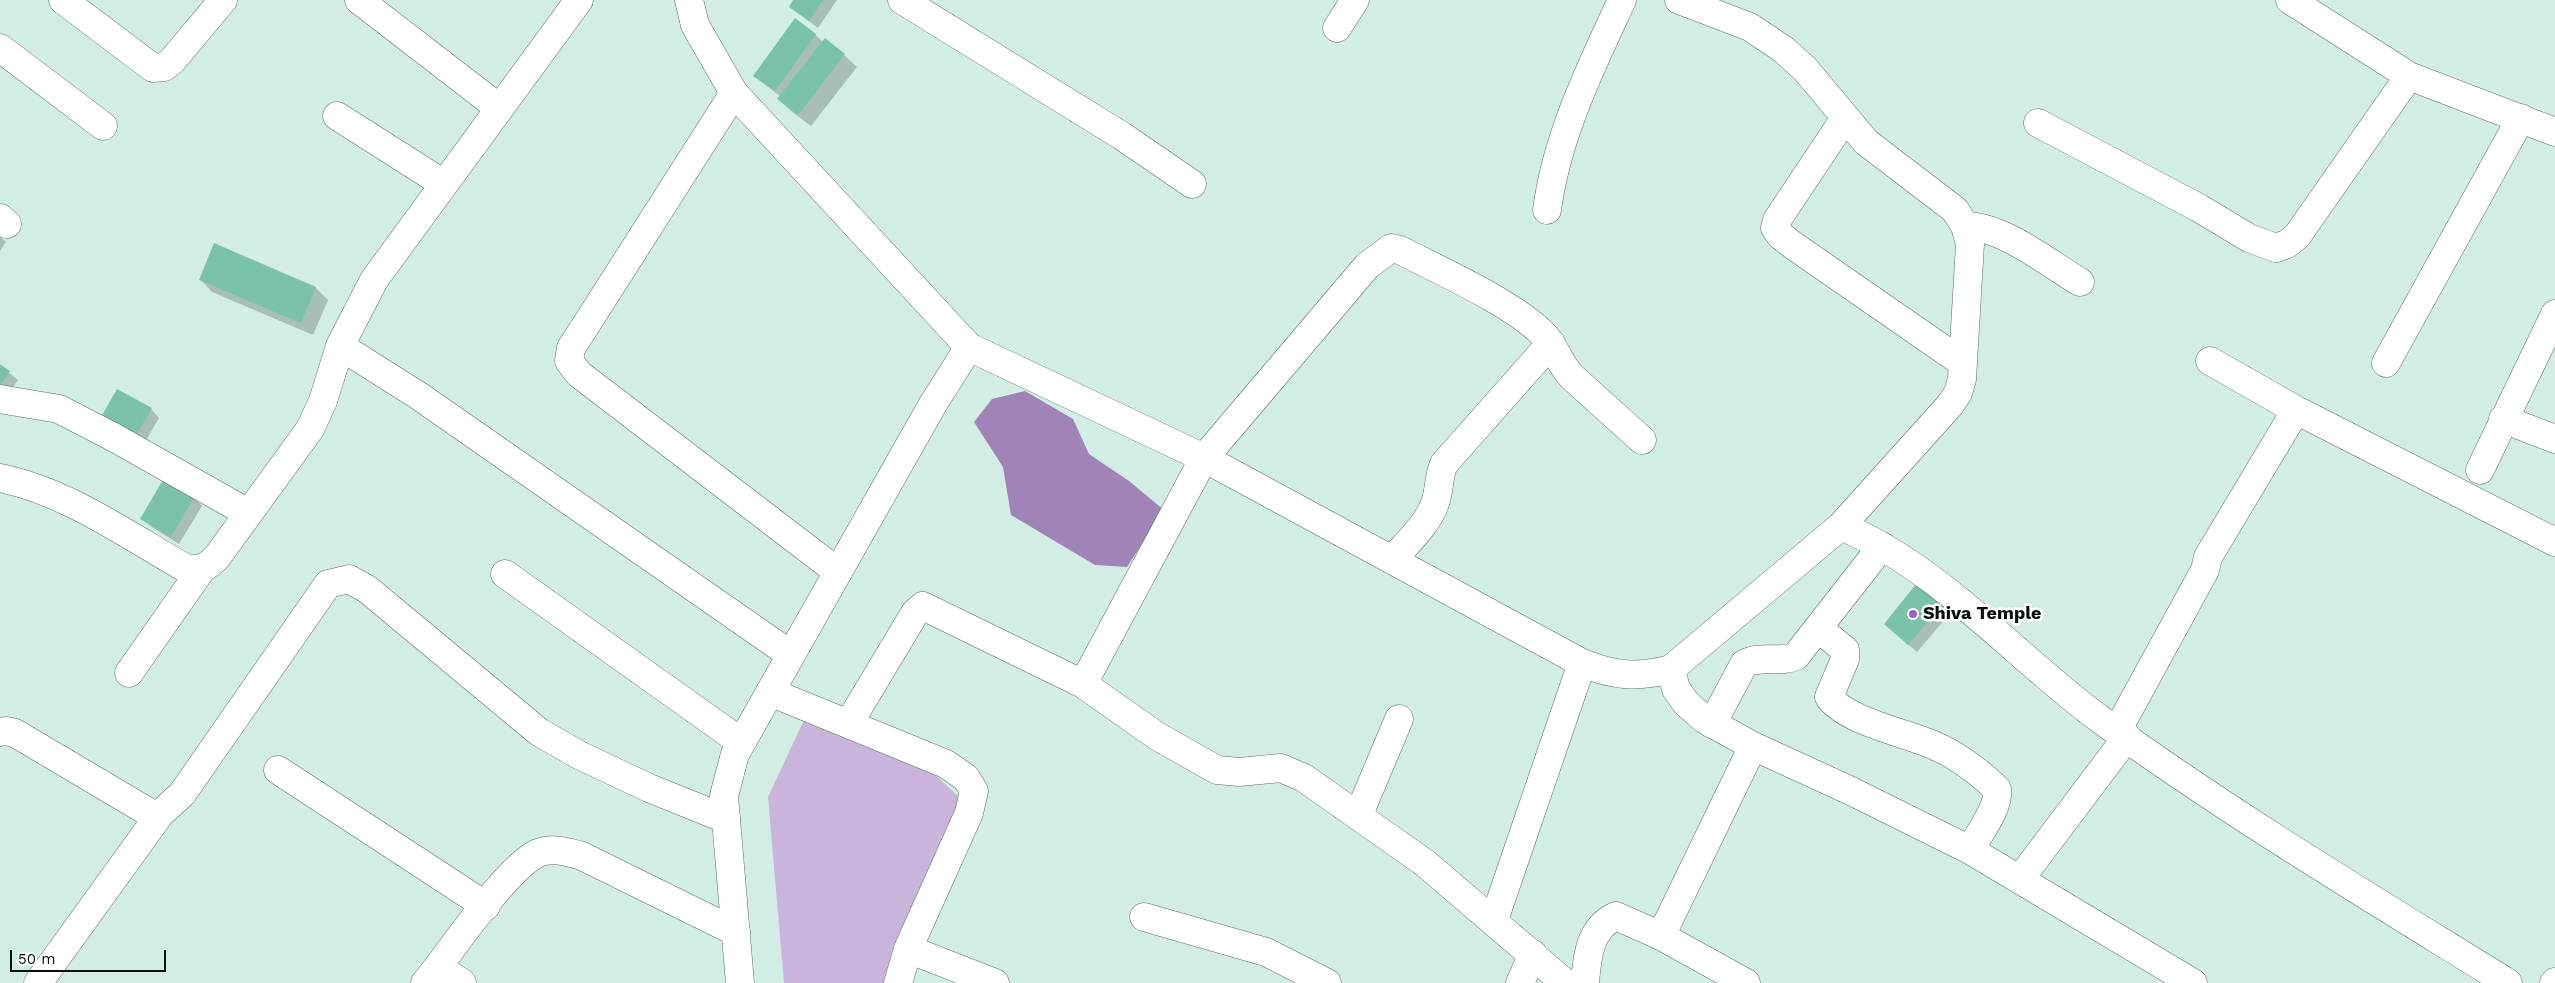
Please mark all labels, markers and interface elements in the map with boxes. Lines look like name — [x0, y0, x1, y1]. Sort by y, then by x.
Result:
place label: Shiva Temple — [1923, 603, 2042, 625]
marker: Shiva Temple — [1907, 608, 1919, 620]
scale bar — [12, 940, 169, 972]
text: 50 m — [18, 950, 55, 968]

